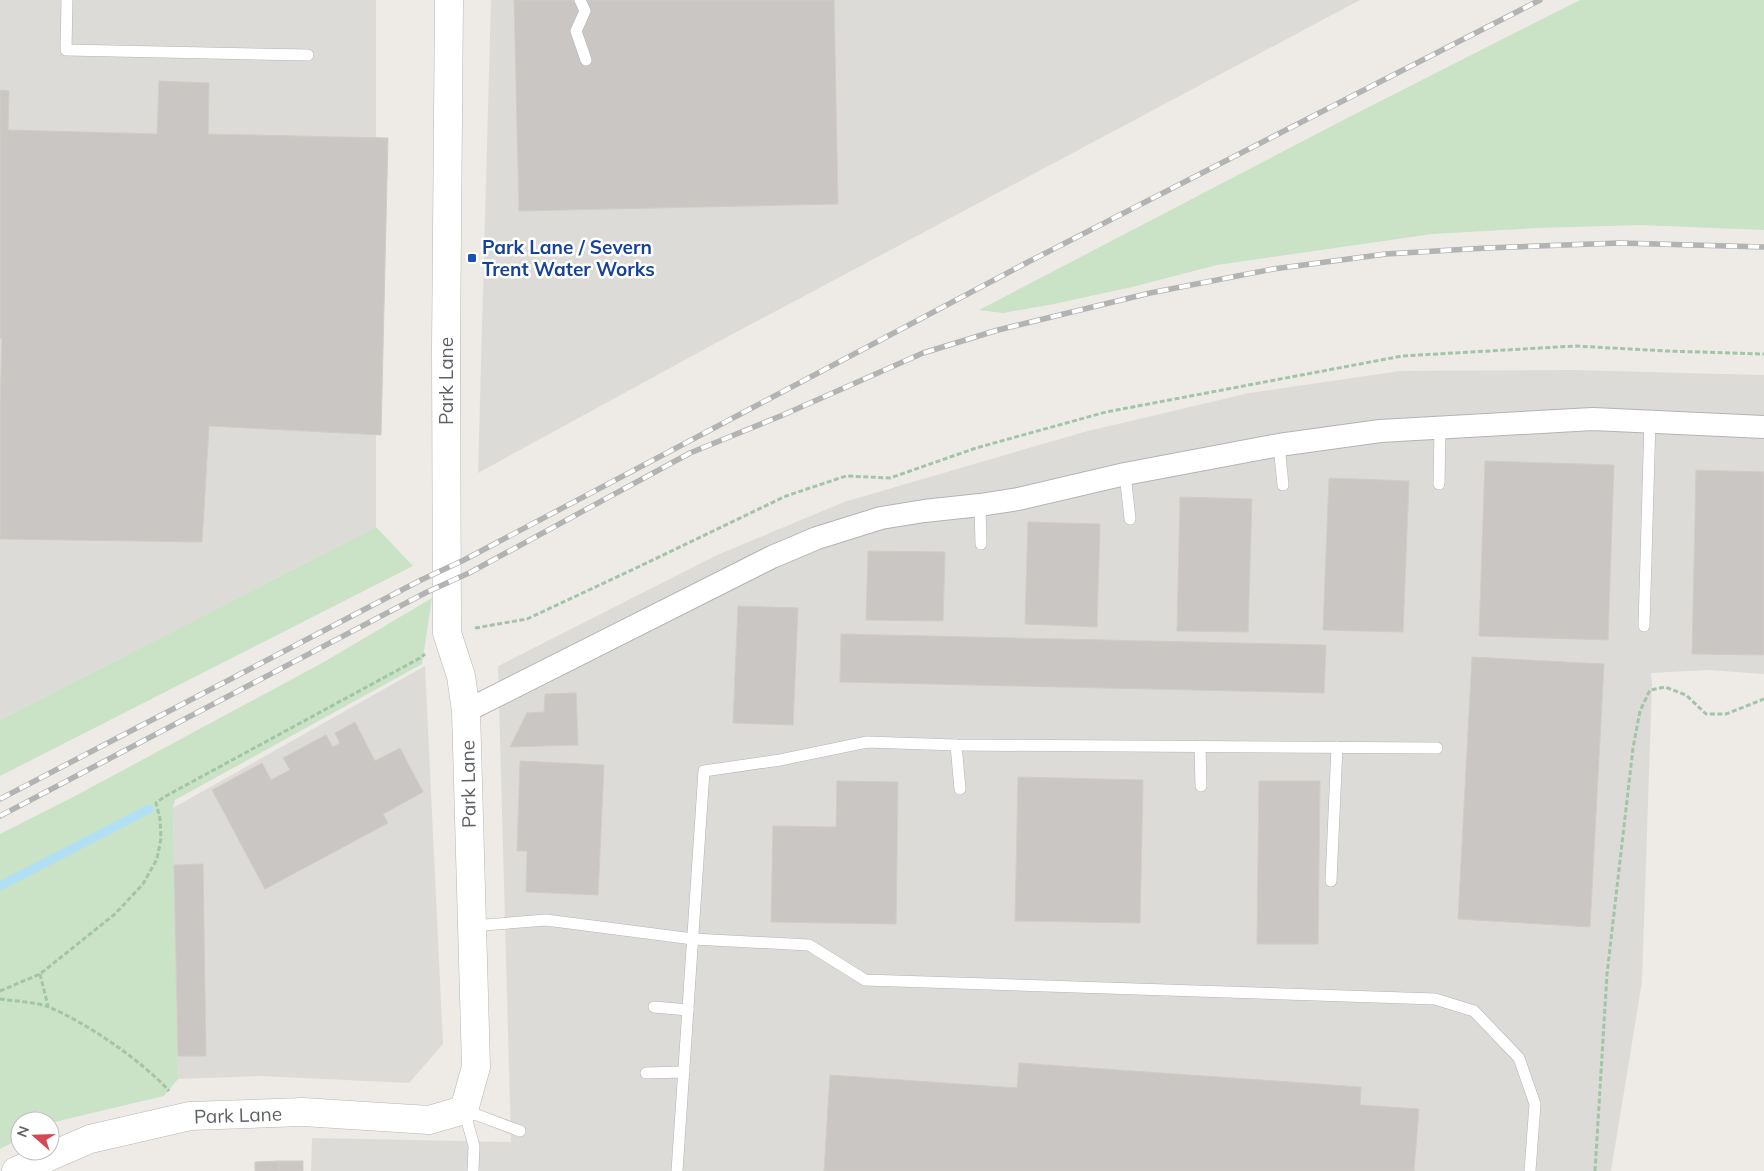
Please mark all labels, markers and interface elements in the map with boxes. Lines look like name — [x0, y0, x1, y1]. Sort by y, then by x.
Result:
place label: Park Lane / Severn Trent Water Works — [482, 235, 655, 281]
marker: Park Lane / Severn Trent Water Works — [466, 252, 478, 264]
street label: Park Lane — [434, 337, 458, 425]
street label: Park Lane — [455, 740, 481, 828]
street label: Park Lane — [194, 1101, 282, 1129]
north arrow — [10, 1111, 60, 1161]
text: N — [13, 1124, 33, 1140]

